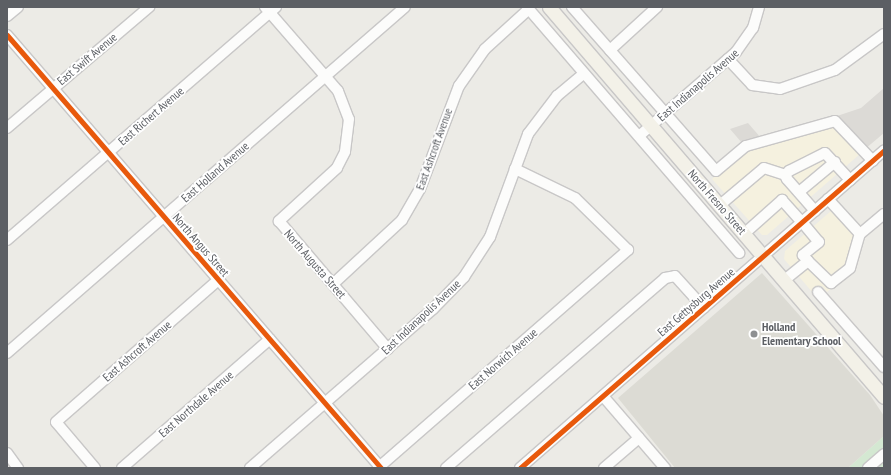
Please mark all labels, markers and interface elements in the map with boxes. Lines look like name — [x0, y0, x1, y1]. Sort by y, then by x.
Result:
street label: East Swift Avenue — [54, 30, 120, 88]
street label: East Indianapolis Avenue — [654, 46, 742, 124]
street label: East Richert Avenue — [115, 84, 187, 148]
street label: East Ashcroft Avenue — [412, 106, 456, 192]
street label: East Holland Avenue — [178, 139, 252, 205]
street label: North Fresno Street — [685, 167, 749, 237]
street label: North Angus Street — [170, 210, 232, 280]
street label: North Augusta Street — [281, 226, 349, 302]
street label: East Gettysburg Avenue — [654, 265, 738, 339]
street label: East Indianapolis Avenue — [378, 276, 464, 358]
street label: East Ashcroft Avenue — [100, 317, 174, 385]
place label: Holland Elementary School — [762, 320, 841, 348]
street label: East Norwich Avenue — [465, 325, 541, 393]
marker: Holland Elementary School — [749, 329, 759, 339]
street label: East Northdale Avenue — [156, 368, 236, 440]

